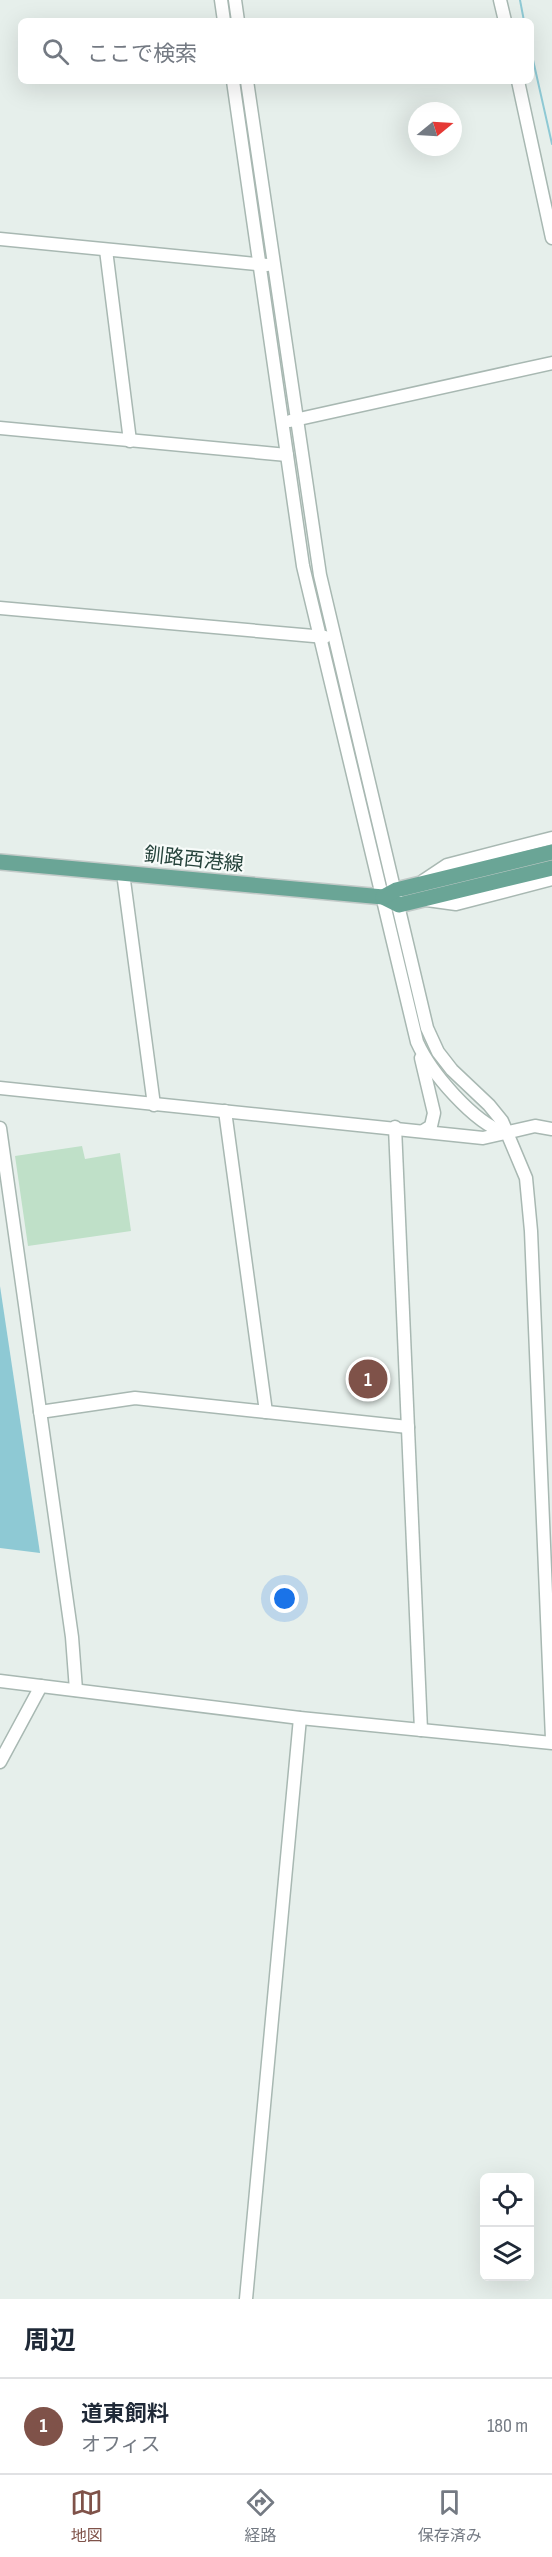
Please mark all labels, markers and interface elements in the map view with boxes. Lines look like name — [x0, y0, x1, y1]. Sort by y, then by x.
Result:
search box — [18, 18, 534, 84]
icon: search — [39, 35, 72, 68]
text: ここで検索 — [87, 41, 197, 68]
north arrow — [408, 102, 462, 156]
street label: 釧路西港線 — [143, 843, 245, 877]
pin: 1 — [348, 1356, 388, 1402]
your location — [270, 1584, 299, 1613]
map controls — [480, 2173, 534, 2281]
button: locate — [480, 2173, 534, 2227]
button: layers — [480, 2227, 534, 2281]
text: 周辺 — [24, 2326, 76, 2357]
text: 道東飼料 — [81, 2401, 169, 2428]
text: 1 — [40, 2414, 47, 2438]
text: 180 m — [487, 2414, 528, 2438]
text: オフィス — [81, 2433, 161, 2457]
tab: 地図 — [70, 2486, 103, 2546]
tab: 経路 — [244, 2486, 277, 2546]
tab: 保存済み — [418, 2486, 482, 2546]

